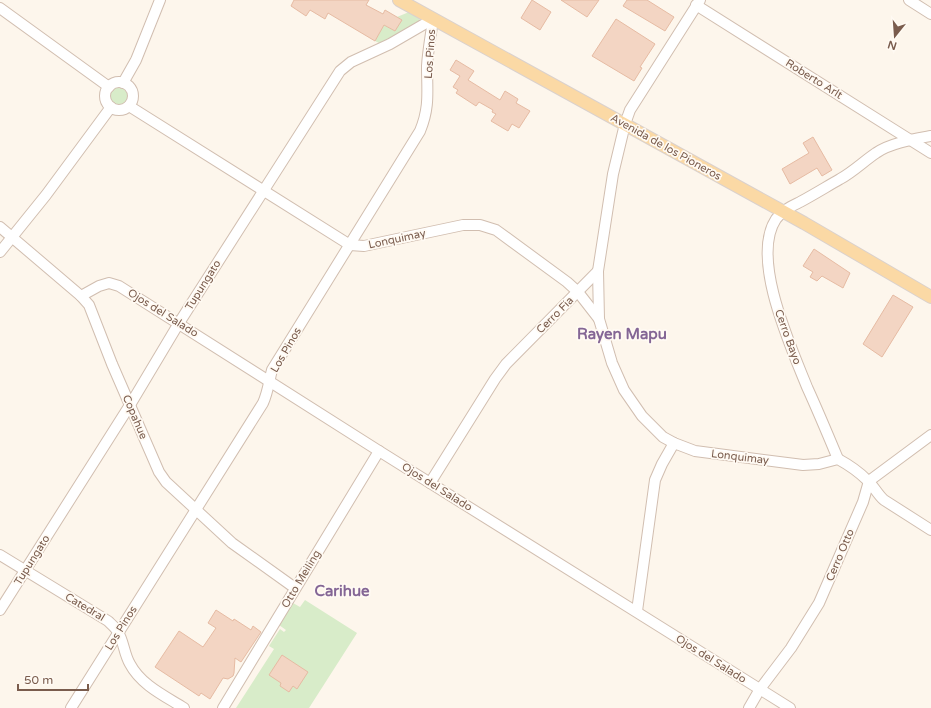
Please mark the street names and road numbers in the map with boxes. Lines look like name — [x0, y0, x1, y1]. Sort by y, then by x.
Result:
street label: Los Pinos — [422, 29, 438, 79]
street label: Roberto Arlt — [783, 56, 845, 102]
street label: Avenida de los Pioneros — [608, 111, 724, 183]
street label: Lonquimay — [367, 227, 427, 251]
street label: Tupungato — [182, 257, 224, 313]
street label: Ojos del Salado — [125, 286, 201, 340]
street label: Cerro Fia — [534, 294, 576, 336]
street label: Cerro Bayo — [772, 308, 804, 367]
street label: Los Pinos — [268, 325, 304, 375]
street label: Copahue — [120, 393, 150, 441]
street label: Lonquimay — [710, 447, 770, 467]
street label: Ojos del Salado — [399, 460, 475, 514]
street label: Cerro Otto — [823, 527, 857, 583]
street label: Tupungato — [11, 532, 53, 588]
street label: Otto Meiling — [279, 548, 323, 610]
street label: Catedral — [63, 590, 107, 624]
street label: Los Pinos — [102, 603, 140, 653]
street label: Ojos del Salado — [673, 632, 749, 686]

